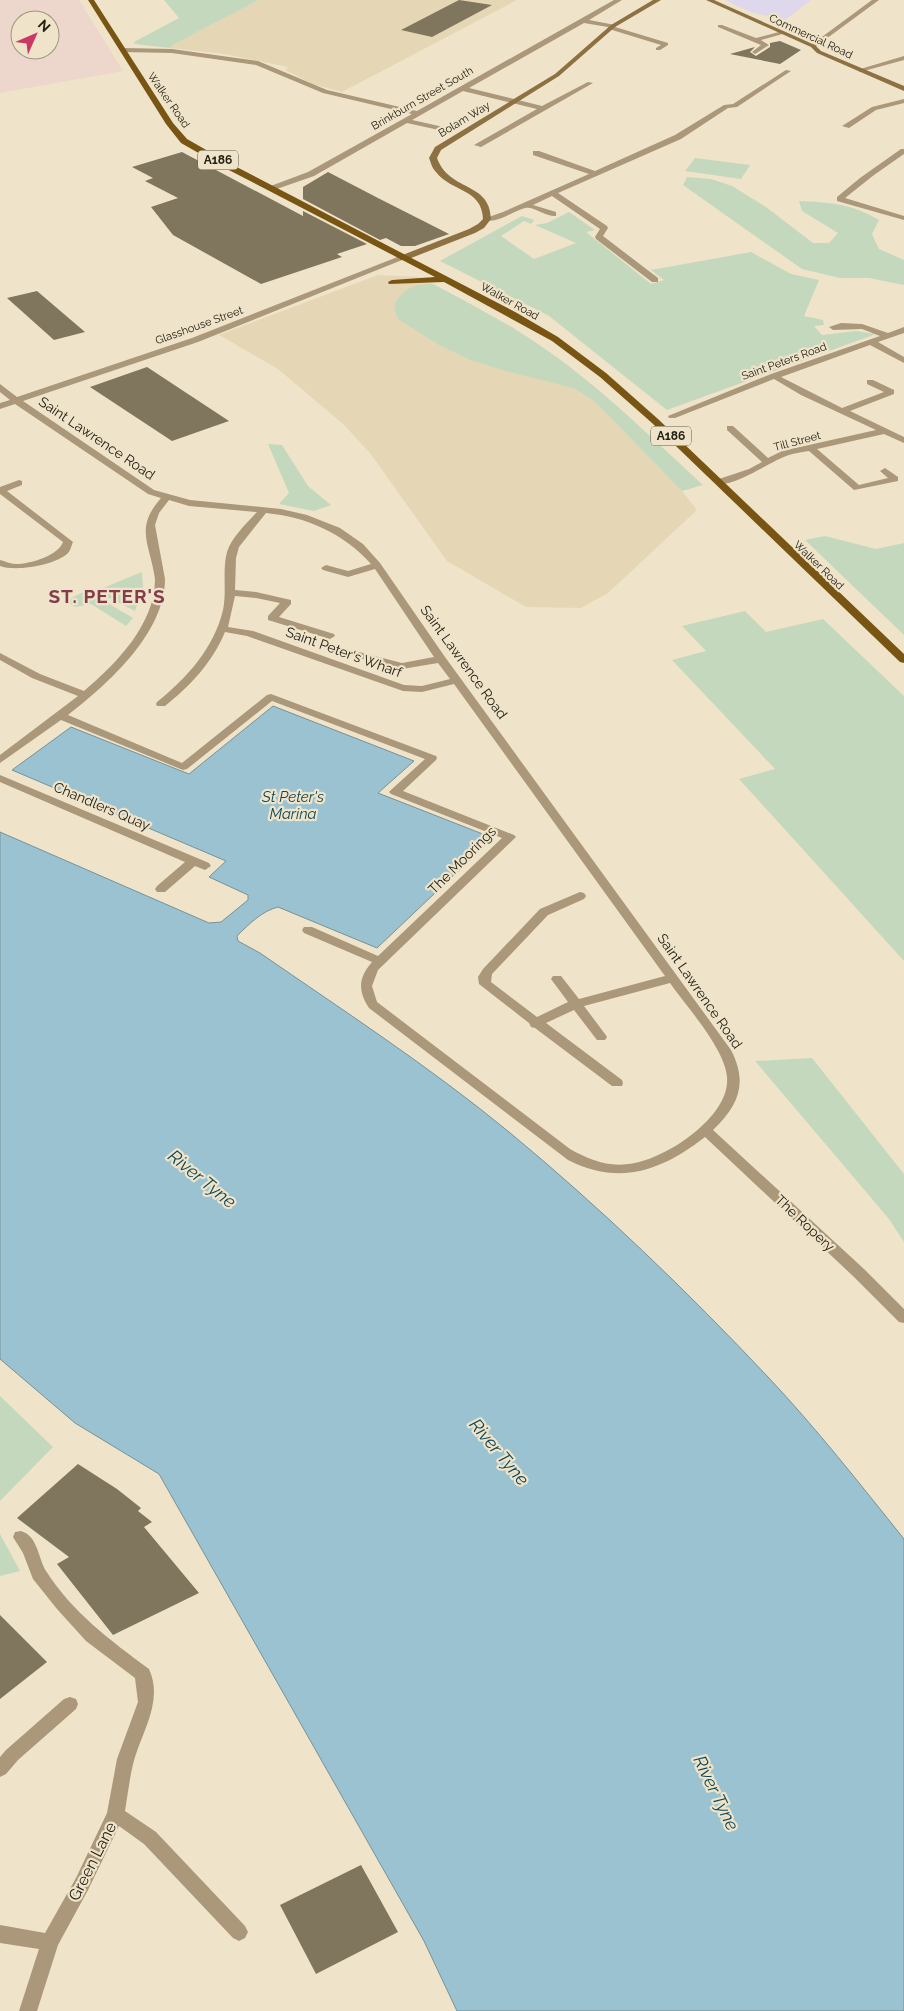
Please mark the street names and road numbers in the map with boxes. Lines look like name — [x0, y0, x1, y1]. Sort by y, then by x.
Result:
street label: Commercial Road — [767, 11, 855, 62]
street label: Brinkburn Street South — [369, 64, 475, 133]
street label: Walker Road — [145, 70, 193, 131]
street label: Bolam Way — [436, 99, 493, 140]
road number: A186 — [198, 150, 238, 170]
street label: Walker Road — [478, 280, 541, 323]
street label: Glasshouse Street — [154, 304, 245, 347]
street label: Saint Peters Road — [740, 340, 829, 383]
street label: Saint Lawrence Road — [36, 393, 158, 483]
road number: A186 — [651, 426, 691, 446]
street label: Till Street — [772, 429, 822, 454]
street label: Walker Road — [791, 538, 847, 593]
street label: Saint Lawrence Road — [417, 602, 511, 722]
street label: Saint Peter's Wharf — [284, 624, 406, 681]
street label: Chandlers Quay — [51, 778, 153, 834]
street label: The Moorings — [425, 823, 499, 897]
street label: Saint Lawrence Road — [654, 930, 746, 1052]
street label: The Ropery — [772, 1192, 838, 1255]
street label: Green Lane — [65, 1819, 120, 1904]

